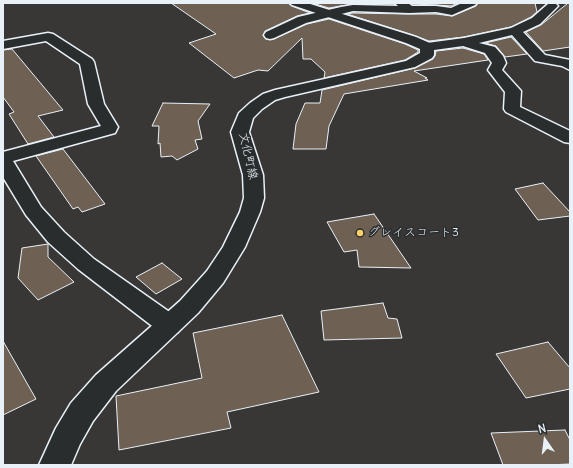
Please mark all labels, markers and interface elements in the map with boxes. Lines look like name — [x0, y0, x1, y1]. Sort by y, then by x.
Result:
street label: 文化町線 — [236, 131, 260, 181]
place label: グレイスコート3 — [368, 226, 459, 240]
marker: グレイスコート3 — [355, 228, 365, 238]
north arrow — [525, 420, 565, 460]
text: N — [537, 421, 547, 436]

